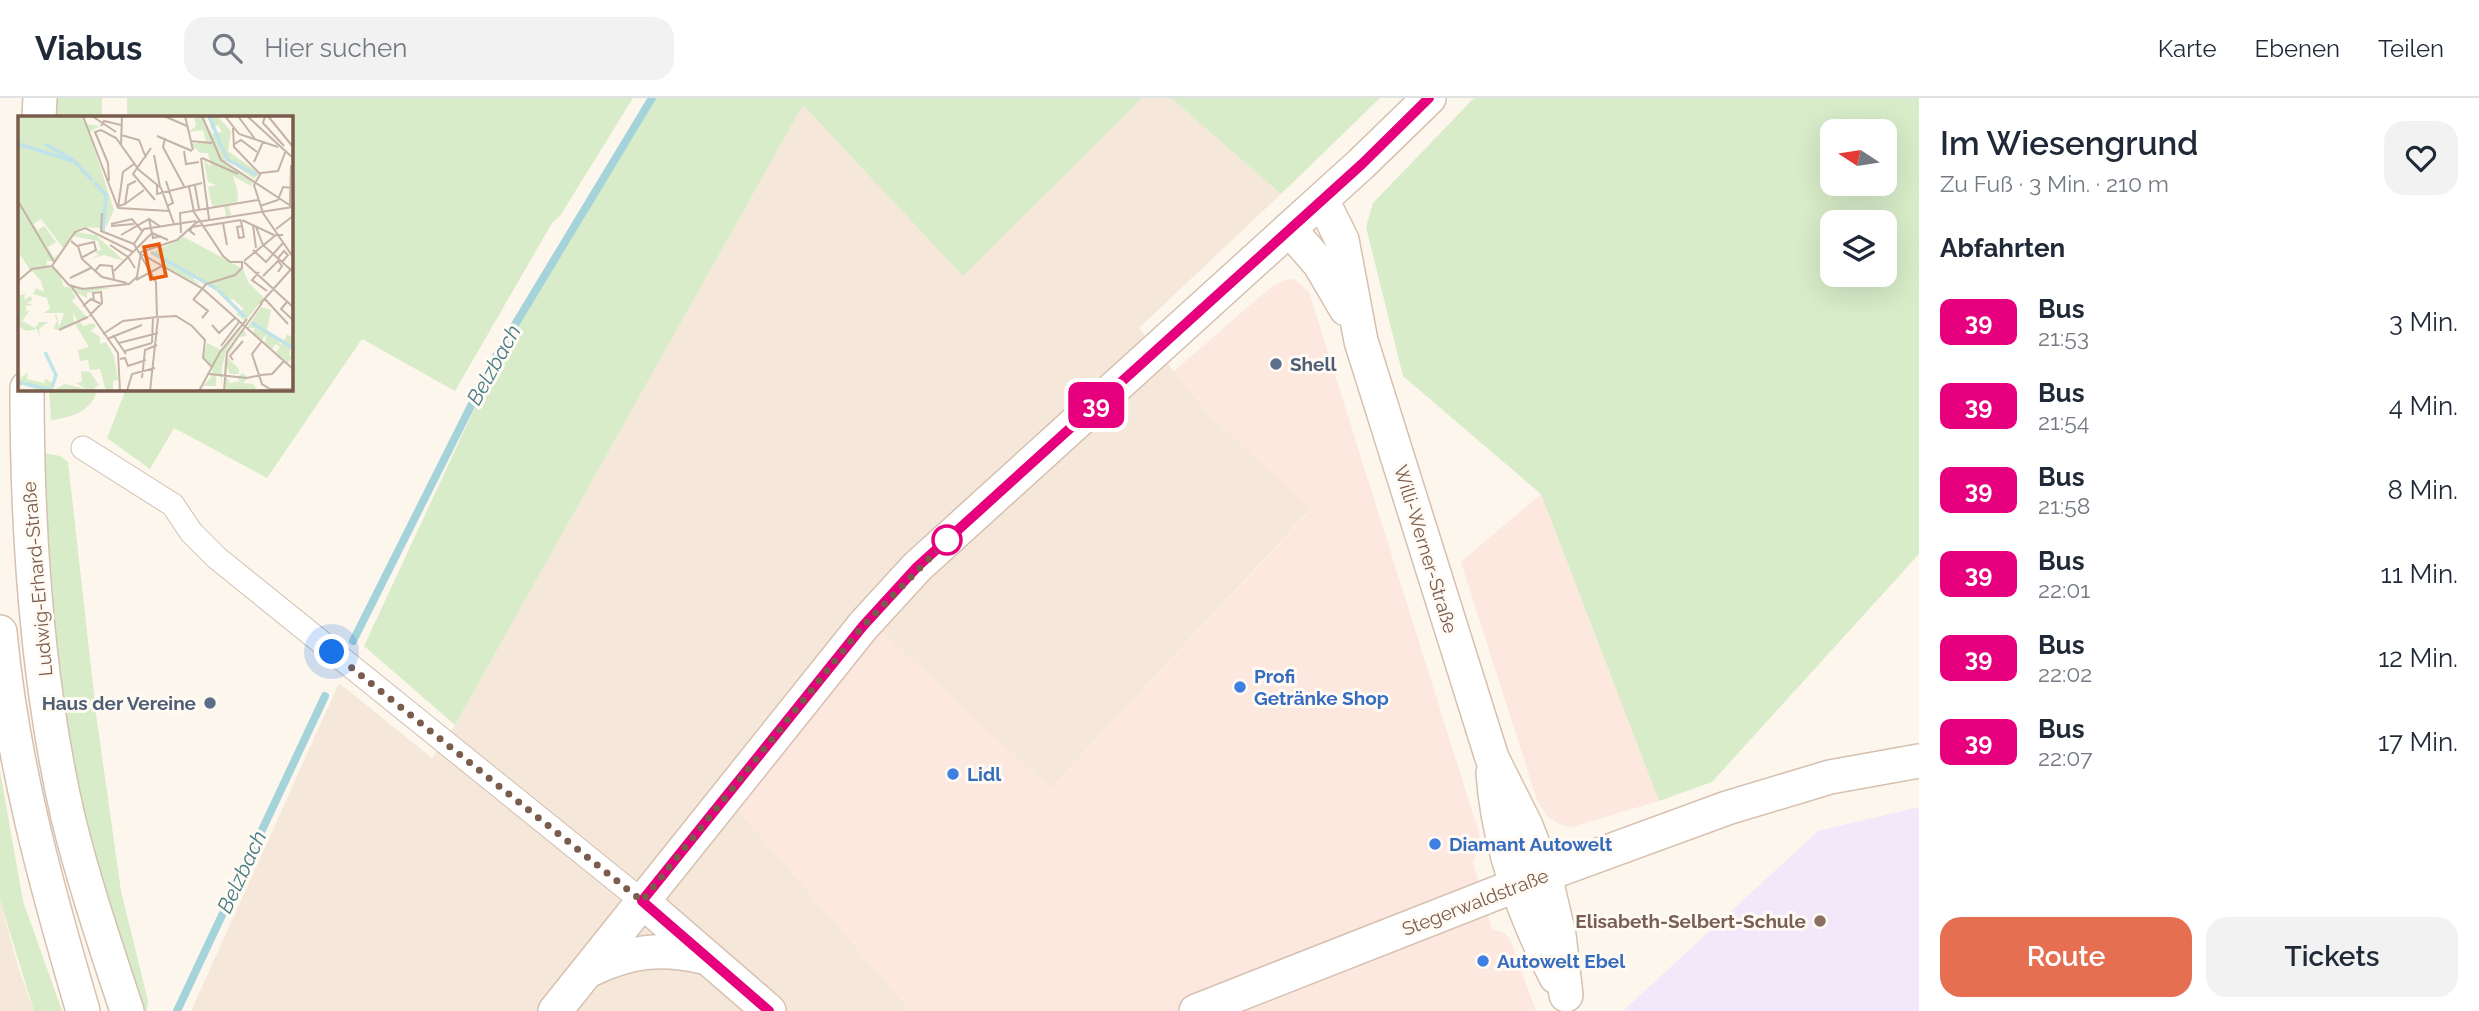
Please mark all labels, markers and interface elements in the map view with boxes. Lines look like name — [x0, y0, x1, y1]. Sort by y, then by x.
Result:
search box — [184, 17, 674, 80]
text: Viabus — [35, 29, 142, 68]
icon: search — [208, 29, 246, 67]
text: Hier suchen — [264, 33, 407, 63]
text: Karte — [2158, 34, 2217, 63]
text: Ebenen — [2255, 34, 2340, 63]
text: Teilen — [2378, 34, 2444, 63]
inset map — [18, 116, 292, 390]
north arrow — [1820, 119, 1897, 196]
map controls — [1820, 119, 1897, 287]
button: heart — [2384, 121, 2458, 195]
text: Im Wiesengrund — [1940, 124, 2198, 163]
text: Zu Fuß · 3 Min. · 210 m — [1940, 170, 2169, 197]
button: layers — [1820, 210, 1897, 287]
text: Abfahrten — [1940, 233, 2065, 263]
text: Bus — [2038, 294, 2085, 324]
text: 39 — [1965, 307, 1992, 336]
text: 3 Min. — [2389, 307, 2458, 337]
water label: Belzbach — [461, 320, 526, 409]
text: 21:53 — [2038, 324, 2089, 351]
place label: Shell — [1290, 353, 1337, 375]
marker: Shell — [1268, 356, 1284, 372]
text: Bus — [2038, 378, 2085, 408]
line badge: 39 — [1064, 382, 1128, 428]
text: 39 — [1082, 390, 1110, 419]
text: 39 — [1965, 391, 1992, 420]
text: 4 Min. — [2389, 391, 2458, 421]
text: 21:54 — [2038, 408, 2089, 435]
street label: Willi-Werner-Straße — [1390, 462, 1462, 636]
text: Bus — [2038, 462, 2085, 492]
text: 39 — [1965, 475, 1992, 504]
text: 8 Min. — [2387, 475, 2458, 505]
street label: Ludwig-Erhard-Straße — [18, 481, 56, 677]
text: 21:58 — [2038, 492, 2090, 519]
unlabelled marker — [932, 525, 962, 555]
text: Bus — [2038, 546, 2085, 576]
text: 39 — [1965, 559, 1992, 588]
text: 11 Min. — [2381, 559, 2458, 589]
text: 22:01 — [2038, 576, 2090, 603]
text: Bus — [2038, 630, 2085, 660]
your location — [314, 634, 349, 669]
text: 39 — [1965, 643, 1992, 672]
text: 12 Min. — [2378, 643, 2458, 673]
text: 22:02 — [2038, 660, 2092, 687]
place label: Profi Getränke Shop — [1254, 665, 1389, 709]
marker: Profi Getränke Shop — [1232, 679, 1248, 695]
place label: Haus der Vereine — [42, 692, 196, 714]
marker: Haus der Vereine — [202, 695, 218, 711]
text: Bus — [2038, 714, 2085, 744]
text: 39 — [1965, 727, 1992, 756]
text: 17 Min. — [2378, 727, 2458, 757]
text: 22:07 — [2038, 744, 2093, 771]
place label: Lidl — [967, 763, 1002, 785]
marker: Lidl — [945, 766, 961, 782]
water label: Belzbach — [212, 827, 271, 917]
place label: Diamant Autowelt — [1449, 833, 1613, 855]
marker: Diamant Autowelt — [1427, 836, 1443, 852]
street label: Stegerwaldstraße — [1399, 864, 1551, 940]
place label: Elisabeth-Selbert-Schule — [1575, 910, 1806, 932]
marker: Elisabeth-Selbert-Schule — [1812, 913, 1828, 929]
button: Route — [1940, 917, 2192, 997]
button: Tickets — [2206, 917, 2458, 997]
place label: Autowelt Ebel — [1497, 950, 1626, 972]
marker: Autowelt Ebel — [1475, 953, 1491, 969]

